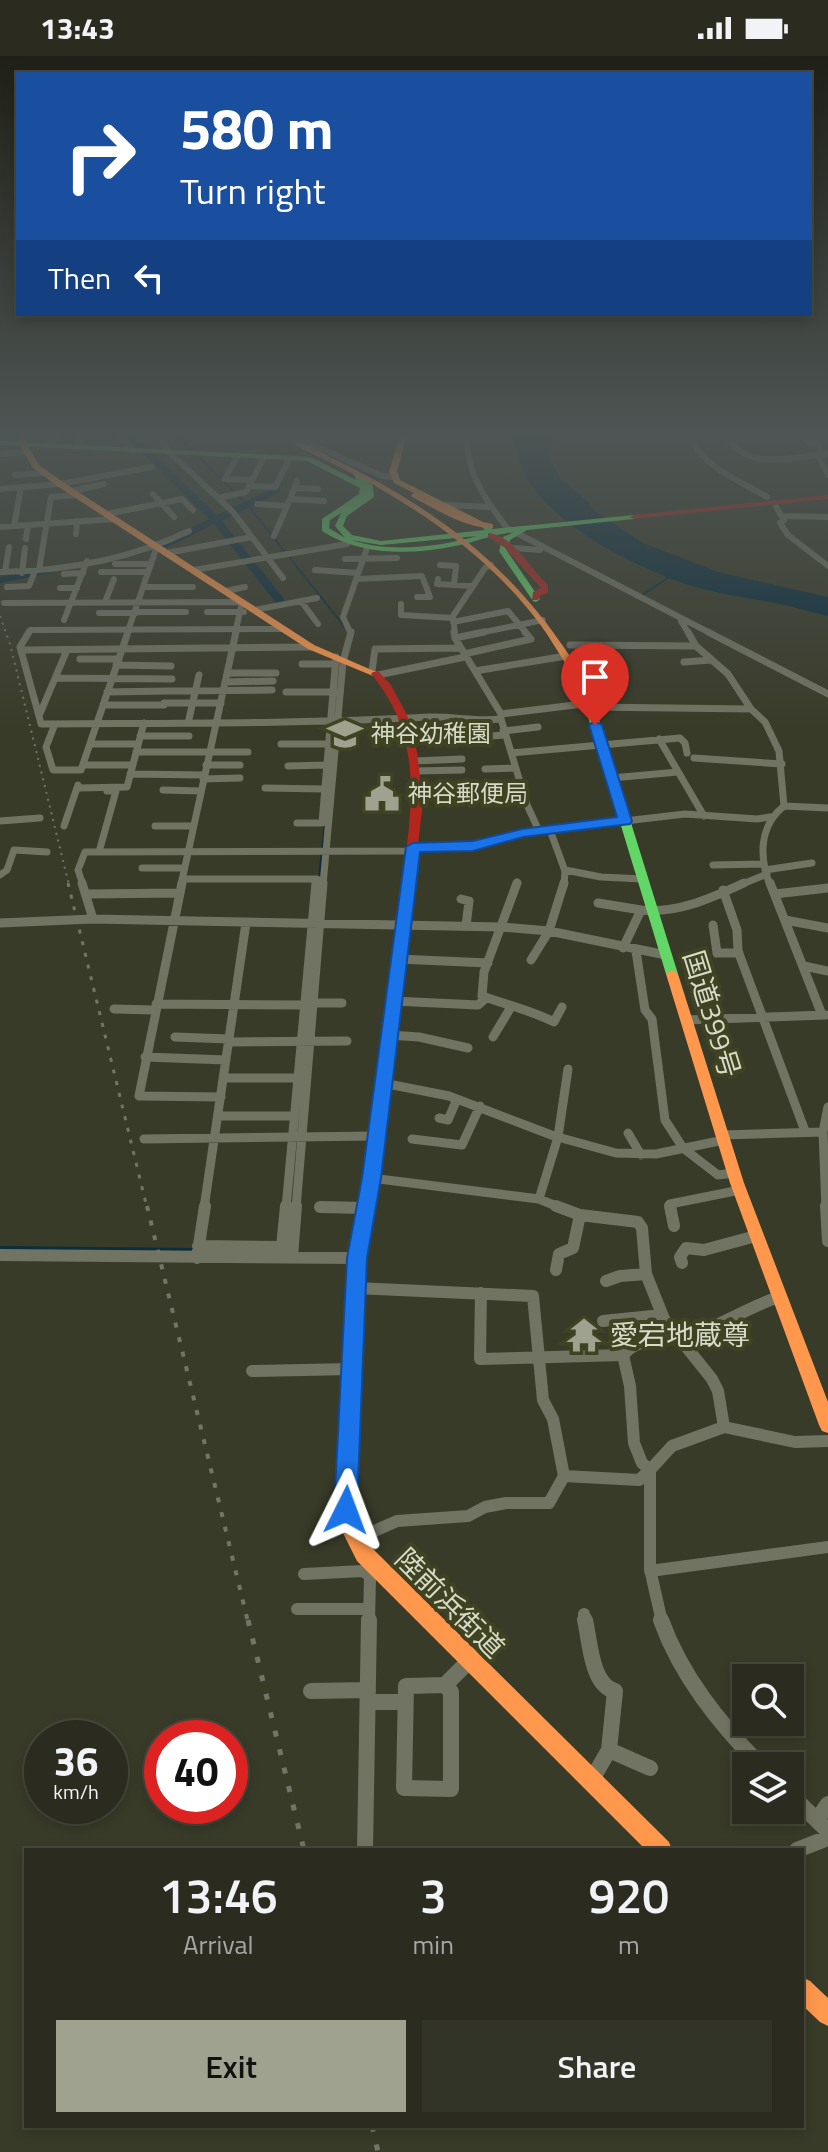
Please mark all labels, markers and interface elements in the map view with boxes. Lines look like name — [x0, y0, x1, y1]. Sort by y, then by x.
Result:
text: 13:43 — [40, 5, 115, 51]
text: 580 m — [180, 86, 333, 171]
icon: right — [48, 104, 152, 208]
text: Turn right — [180, 163, 325, 218]
text: Then — [48, 255, 111, 301]
icon: left — [127, 256, 171, 300]
pin — [561, 643, 629, 725]
icon: arrive — [573, 655, 617, 699]
school or university icon: 神谷幼稚園 — [326, 715, 364, 753]
place label: 神谷幼稚園 — [371, 715, 491, 751]
public building icon: 神谷郵便局 — [363, 775, 401, 813]
place label: 神谷郵便局 — [408, 775, 528, 811]
street label: 国道399号 — [673, 945, 752, 1083]
place label: 愛宕地蔵尊 — [610, 1313, 750, 1356]
temple icon: 愛宕地蔵尊 — [565, 1316, 603, 1354]
position arrow — [304, 1468, 388, 1552]
street label: 陸前浜街道 — [386, 1538, 515, 1667]
map controls — [732, 1664, 804, 1824]
button: search — [732, 1664, 804, 1736]
speed limit sign: 40 — [144, 1720, 248, 1824]
text: 36 — [54, 1731, 98, 1792]
button: layers — [732, 1752, 804, 1824]
text: km/h — [53, 1776, 99, 1807]
text: 13:46 — [159, 1859, 278, 1932]
text: 3 — [420, 1859, 447, 1932]
text: 920 — [589, 1859, 669, 1932]
text: Arrival — [183, 1925, 253, 1964]
text: min — [412, 1925, 454, 1964]
text: m — [618, 1925, 640, 1964]
button: Exit — [56, 2020, 406, 2112]
button: Share — [422, 2020, 772, 2112]

